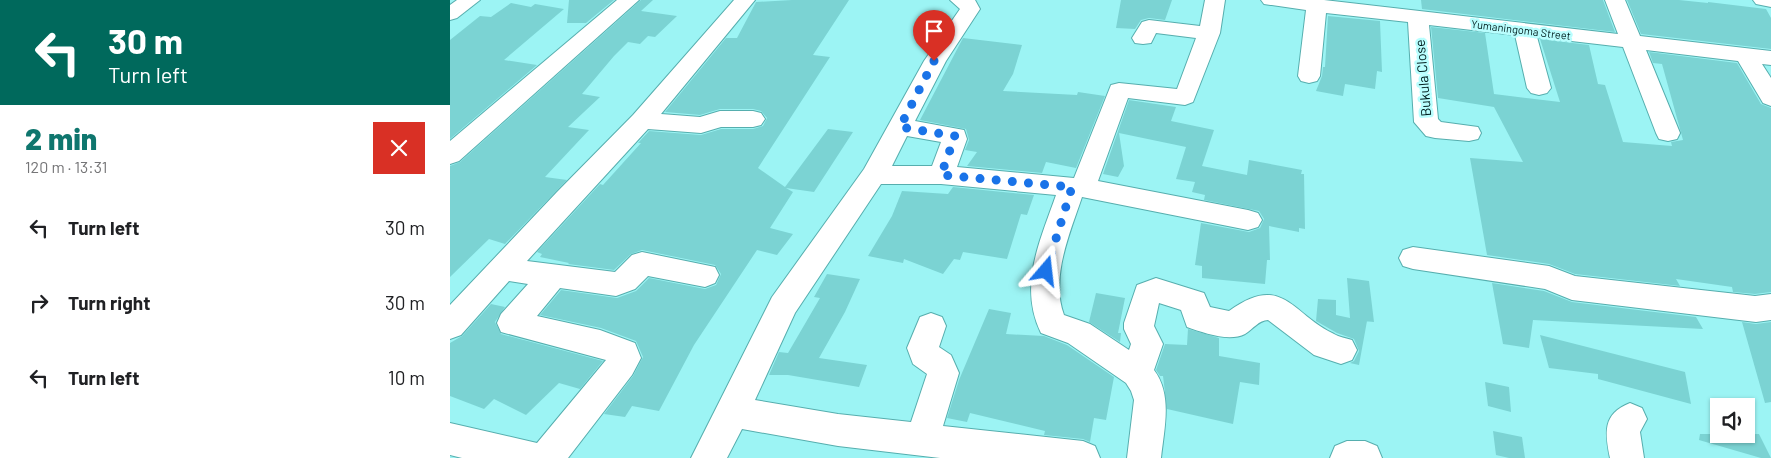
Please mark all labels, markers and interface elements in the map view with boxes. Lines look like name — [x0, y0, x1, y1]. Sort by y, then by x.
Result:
pin — [913, 10, 955, 61]
icon: arrive — [920, 17, 948, 45]
street label: Yumaningoma Street — [1471, 17, 1571, 42]
text: 30 m — [108, 19, 183, 61]
icon: left — [25, 20, 90, 85]
street label: Bukula Close — [1411, 39, 1434, 117]
text: Turn left — [108, 61, 188, 87]
text: 2 min — [25, 120, 97, 156]
button: close — [373, 122, 425, 174]
text: 120 m · 13:31 — [25, 157, 107, 176]
icon: left — [25, 214, 53, 242]
text: Turn left — [68, 216, 139, 239]
text: 30 m — [385, 216, 425, 239]
position arrow — [1019, 244, 1071, 296]
icon: right — [25, 289, 53, 317]
text: Turn right — [68, 291, 150, 314]
text: 30 m — [385, 291, 425, 314]
icon: left — [25, 364, 53, 392]
text: Turn left — [68, 366, 139, 389]
text: 10 m — [388, 366, 425, 389]
map controls — [1710, 398, 1755, 443]
button: sound — [1710, 398, 1755, 443]

